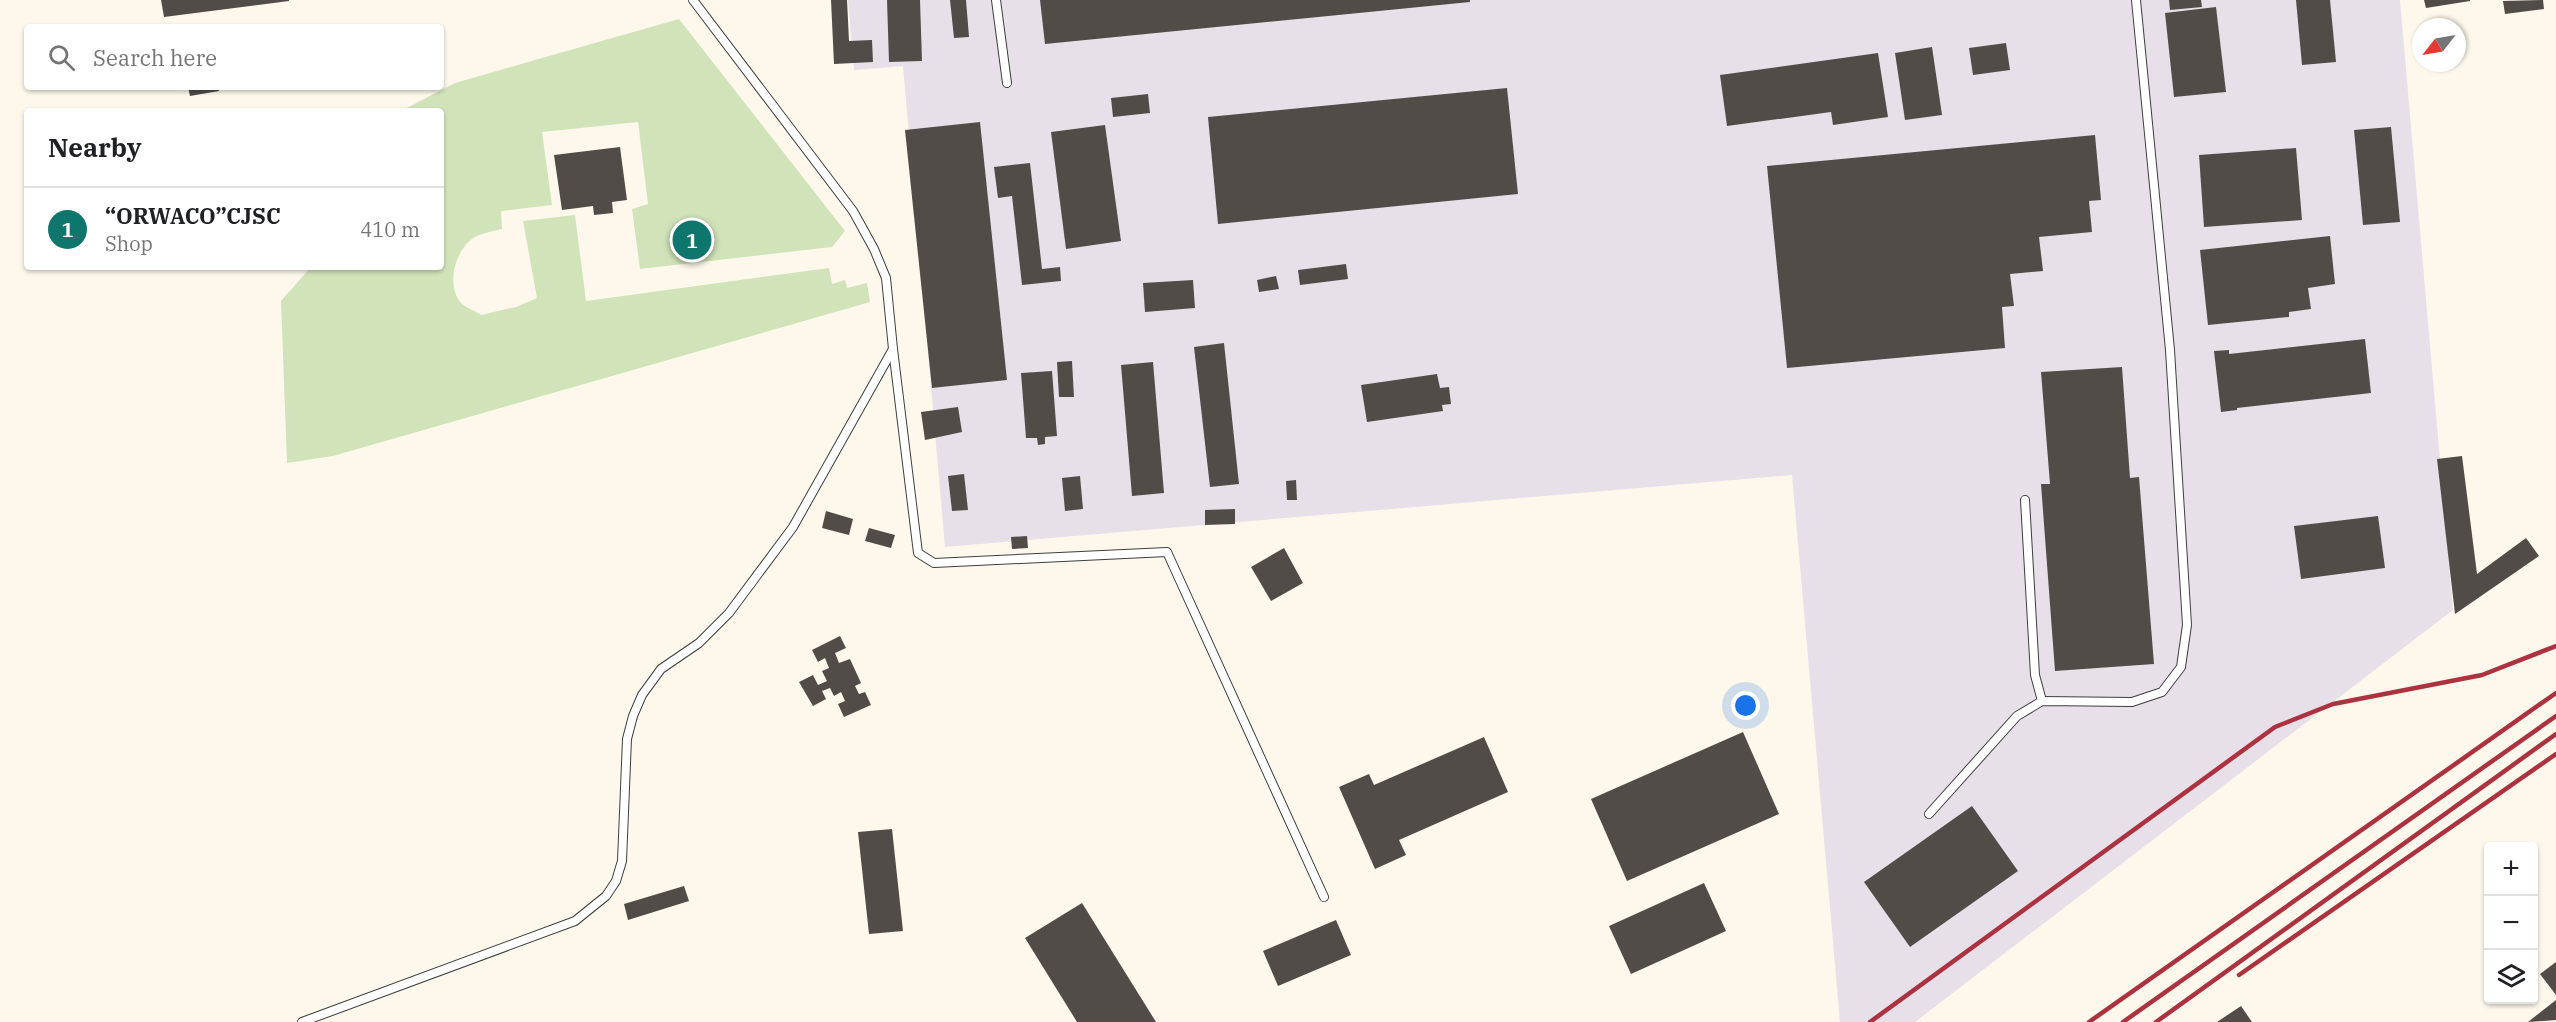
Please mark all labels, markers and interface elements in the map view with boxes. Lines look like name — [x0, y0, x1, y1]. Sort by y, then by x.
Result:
north arrow — [2412, 18, 2466, 72]
search box — [24, 24, 444, 90]
icon: search — [45, 41, 78, 74]
text: Search here — [93, 43, 217, 72]
text: Nearby — [48, 130, 142, 164]
text: “ORWACO”CJSC — [105, 201, 281, 230]
text: 1 — [62, 216, 74, 243]
text: 410 m — [360, 216, 420, 243]
pin: 1 — [672, 218, 712, 262]
text: Shop — [105, 230, 153, 257]
your location — [1731, 691, 1760, 720]
map controls — [2484, 842, 2538, 1004]
button: + — [2484, 842, 2538, 896]
button: − — [2484, 896, 2538, 950]
button: layers — [2484, 950, 2538, 1004]

